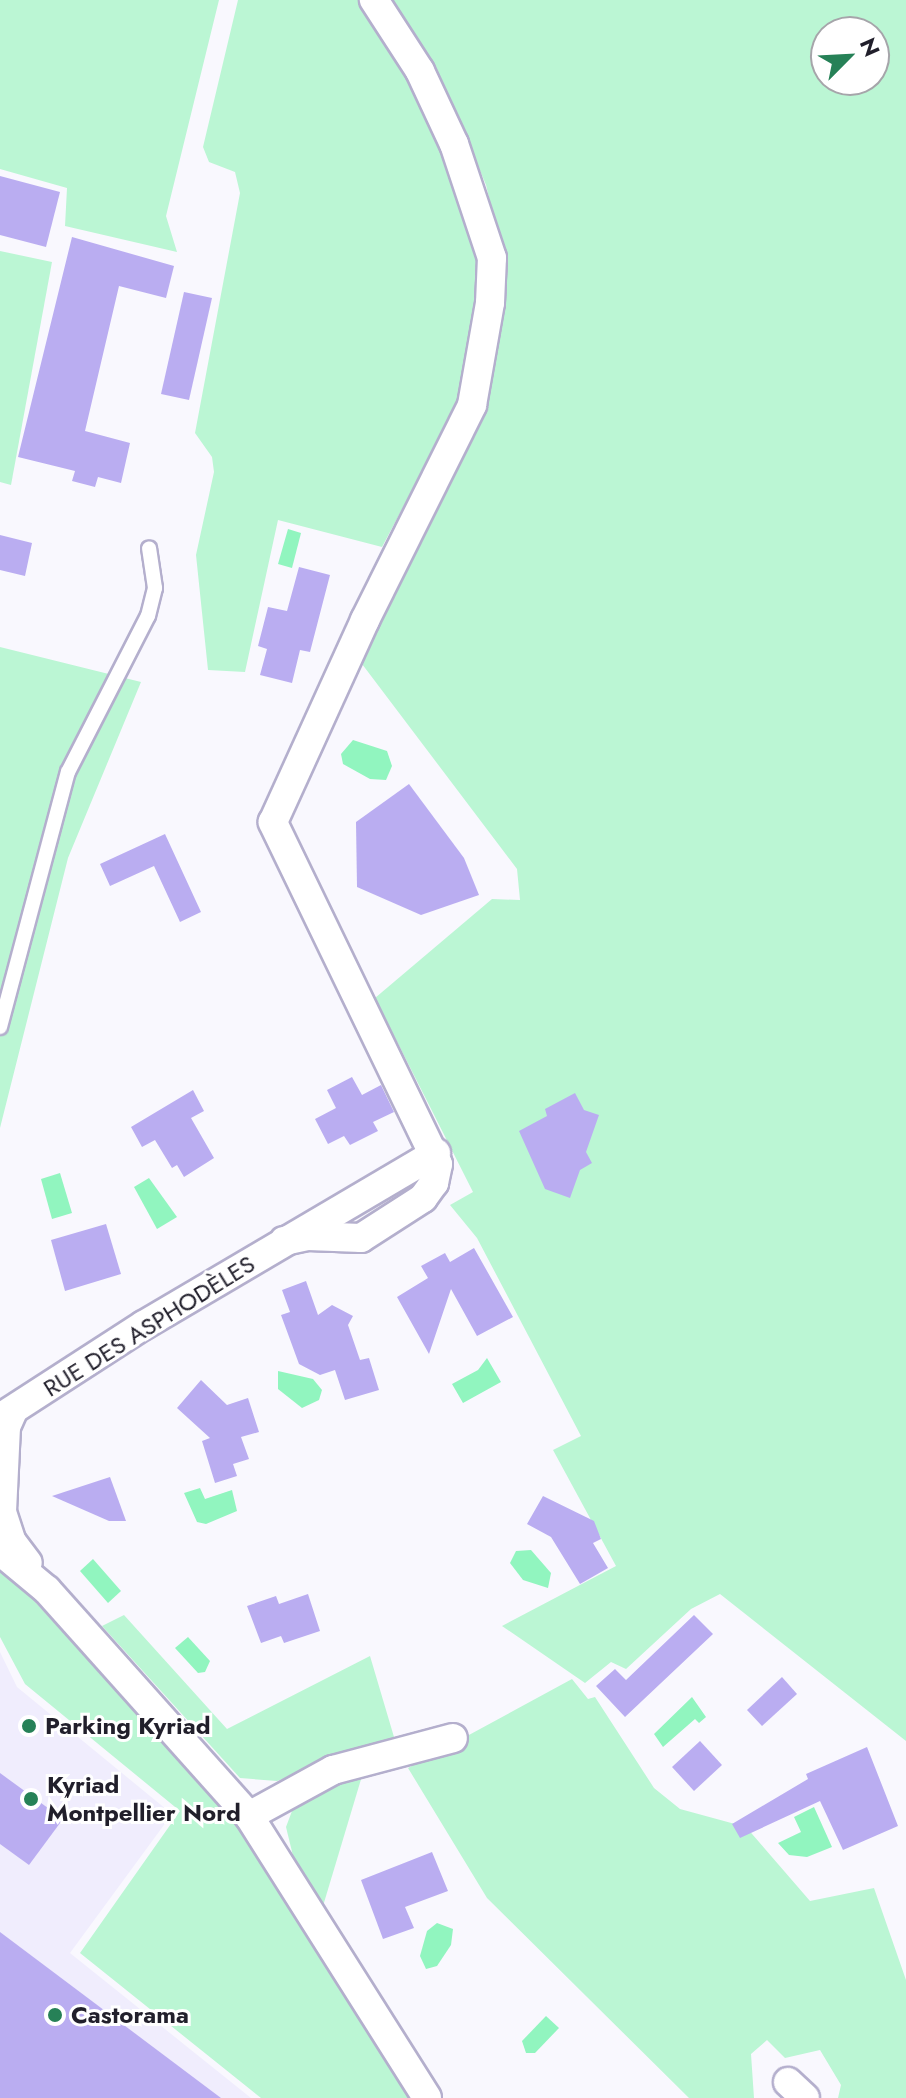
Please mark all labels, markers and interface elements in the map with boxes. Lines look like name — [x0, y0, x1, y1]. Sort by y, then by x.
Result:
north arrow — [810, 16, 890, 96]
text: N — [852, 33, 888, 62]
street label: RUE DES ASPHODÈLES — [38, 1249, 260, 1403]
place label: Parking Kyriad — [45, 1712, 210, 1740]
marker: Parking Kyriad — [20, 1717, 38, 1735]
place label: Kyriad Montpellier Nord — [47, 1771, 241, 1827]
marker: Kyriad Montpellier Nord — [22, 1790, 40, 1808]
place label: Castorama — [71, 2001, 189, 2029]
marker: Castorama — [46, 2006, 64, 2024]

